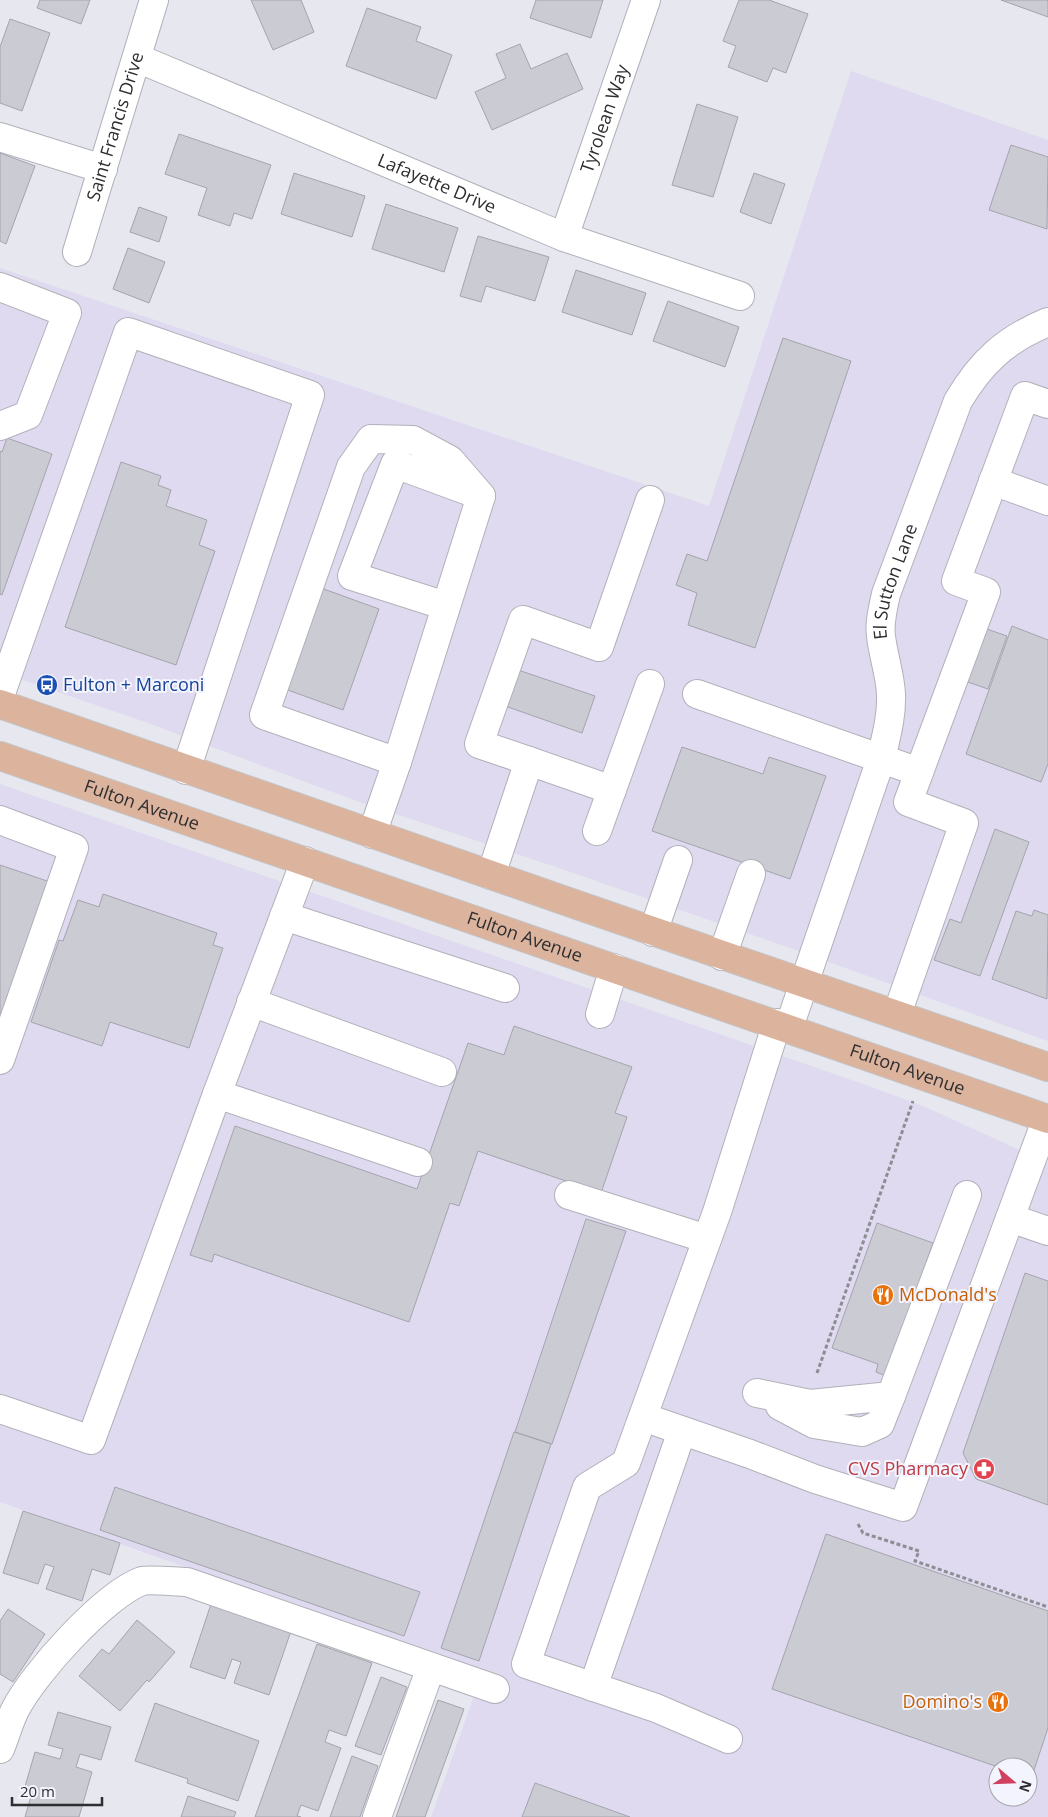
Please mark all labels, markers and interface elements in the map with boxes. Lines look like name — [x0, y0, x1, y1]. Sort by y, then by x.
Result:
street label: Saint Francis Drive — [80, 49, 148, 204]
street label: Tyrolean Way — [574, 60, 634, 176]
street label: Lafayette Drive — [374, 147, 500, 218]
street label: El Sutton Lane — [867, 520, 922, 641]
place label: Fulton + Marconi — [63, 672, 204, 696]
bus stop icon: Fulton + Marconi — [35, 673, 59, 697]
street label: Fulton Avenue — [81, 773, 203, 835]
street label: Fulton Avenue — [464, 905, 586, 967]
street label: Fulton Avenue — [847, 1037, 969, 1100]
place label: McDonald's — [899, 1282, 997, 1306]
restaurant icon: McDonald's — [871, 1283, 895, 1307]
place label: CVS Pharmacy — [848, 1456, 969, 1480]
pharmacy icon: CVS Pharmacy — [972, 1457, 996, 1481]
place label: Domino's — [903, 1689, 982, 1713]
restaurant icon: Domino's — [986, 1690, 1010, 1714]
north arrow — [988, 1757, 1038, 1807]
scale bar — [12, 1774, 102, 1806]
text: N — [1015, 1778, 1037, 1795]
text: 20 m — [20, 1781, 55, 1801]

